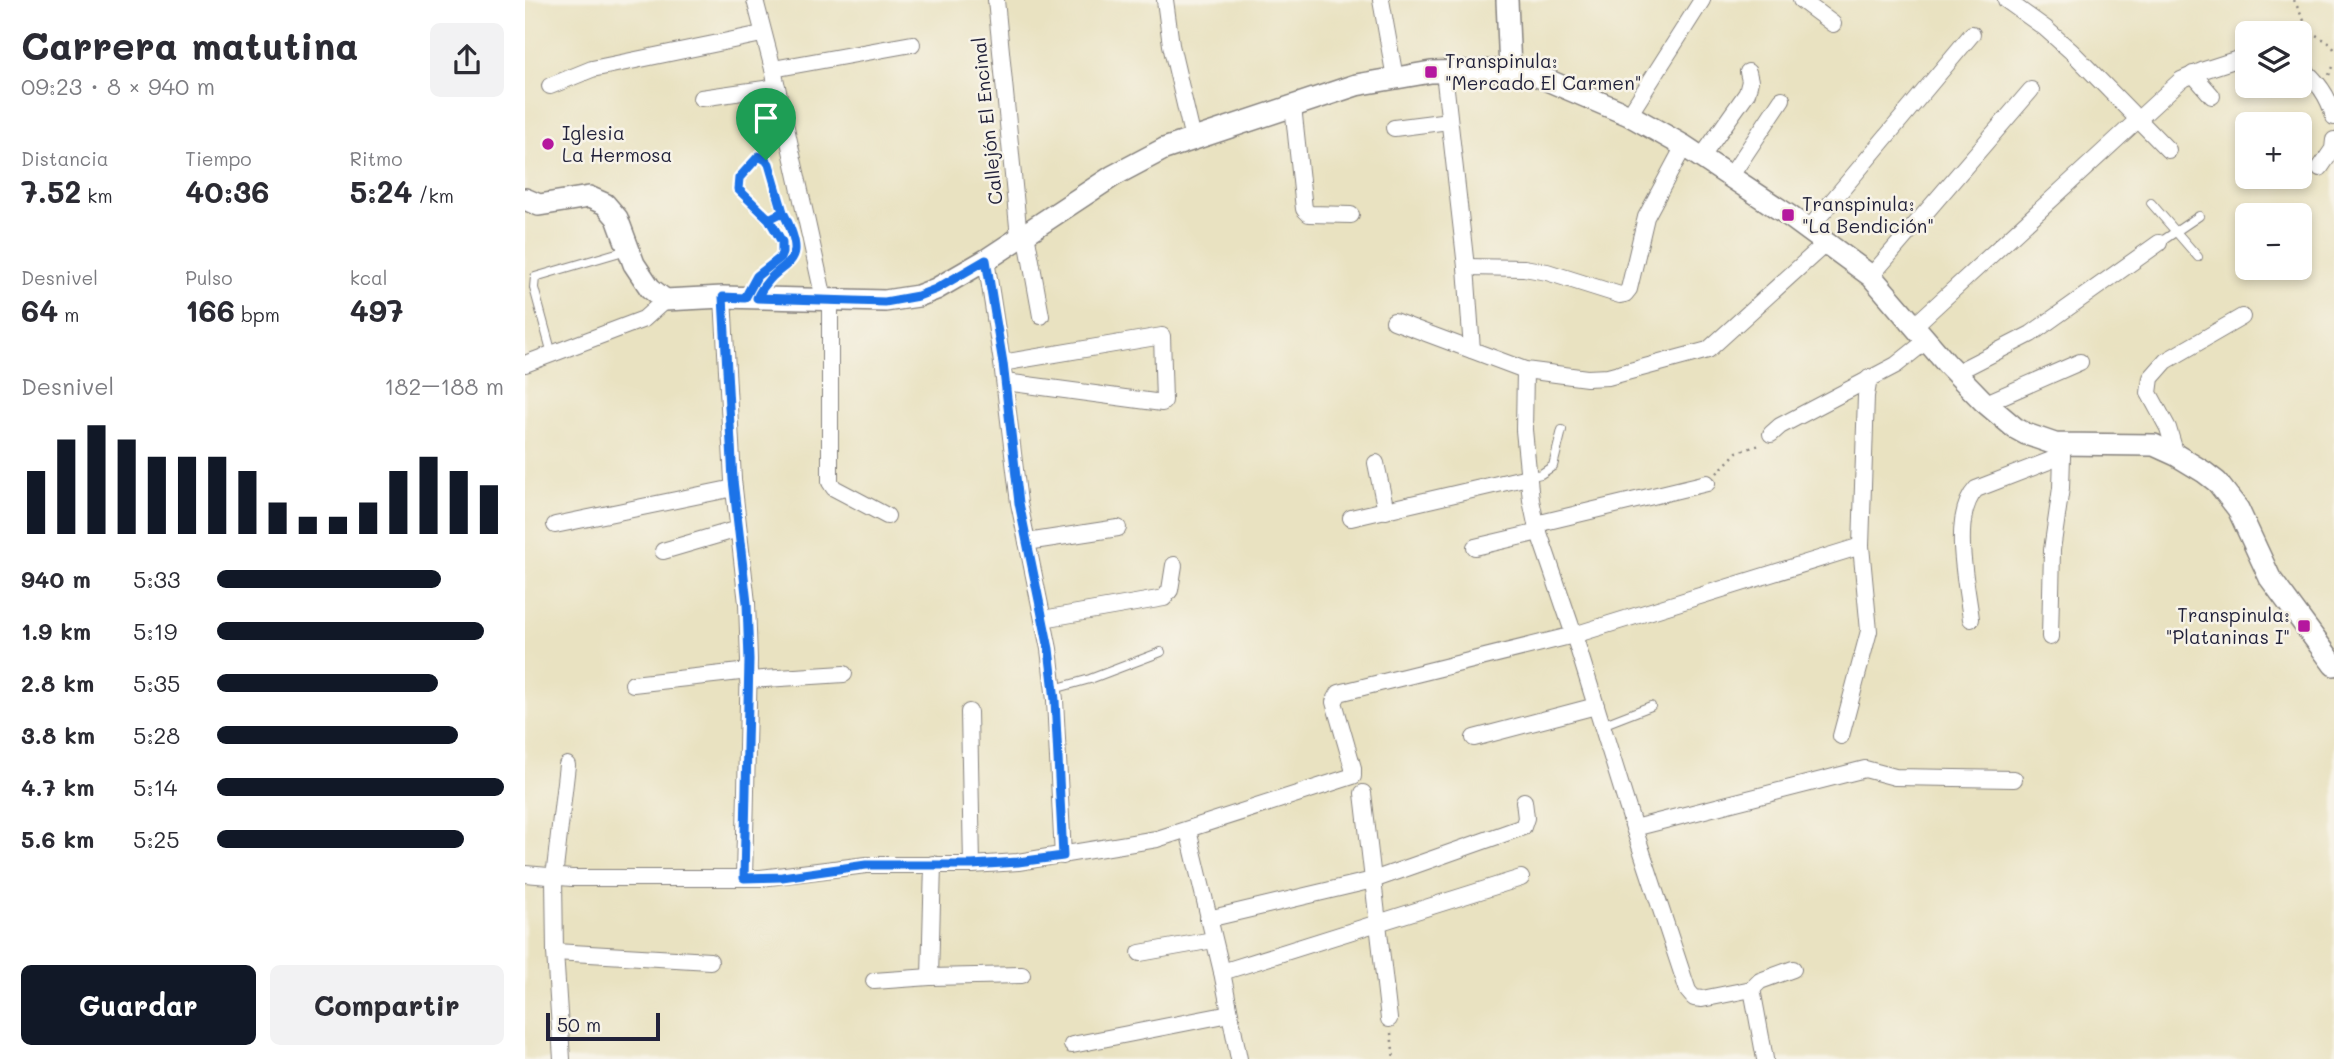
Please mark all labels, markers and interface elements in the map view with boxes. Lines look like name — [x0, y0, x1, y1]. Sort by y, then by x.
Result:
text: Carrera matutina — [21, 20, 359, 70]
map controls — [2235, 21, 2312, 280]
button: layers — [2235, 21, 2312, 98]
button: share — [430, 23, 504, 97]
street label: Callejón El Encinal — [965, 36, 1008, 206]
place label: Transpinula: "Mercado El Carmen" — [1445, 48, 1641, 95]
marker: Transpinula: "Mercado El Carmen" — [1423, 64, 1439, 80]
text: 09:23 · 8 × 940 m — [21, 71, 215, 101]
pin — [736, 88, 796, 160]
icon: arrive — [747, 99, 785, 137]
button: + — [2235, 112, 2312, 189]
place label: Iglesia La Hermosa — [562, 120, 672, 167]
marker: Iglesia La Hermosa — [540, 136, 556, 152]
text: Distancia — [21, 146, 109, 171]
text: Tiempo — [185, 146, 252, 171]
text: Ritmo — [350, 146, 402, 171]
text: 7.52 — [21, 171, 81, 211]
text: 40:36 — [185, 171, 269, 211]
text: 5:24 — [350, 171, 412, 211]
text: km — [81, 183, 113, 208]
text: /km — [412, 183, 454, 208]
place label: Transpinula: "La Bendición" — [1802, 191, 1934, 238]
button: − — [2235, 203, 2312, 280]
marker: Transpinula: "La Bendición" — [1780, 207, 1796, 223]
text: Desnivel — [21, 265, 98, 290]
text: Pulso — [185, 265, 233, 290]
text: kcal — [350, 265, 388, 290]
text: 64 — [21, 290, 58, 330]
text: 166 — [185, 290, 235, 330]
text: 497 — [350, 290, 403, 330]
text: m — [58, 302, 79, 327]
text: bpm — [235, 302, 280, 327]
text: Desnivel — [21, 371, 114, 401]
text: 182–188 m — [384, 371, 504, 401]
text: 940 m — [21, 564, 91, 594]
text: 5:33 — [133, 564, 181, 594]
place label: Transpinula: "Plataninas I" — [2166, 602, 2290, 649]
text: 1.9 km — [21, 616, 91, 646]
text: 5:19 — [133, 616, 177, 646]
marker: Transpinula: "Plataninas I" — [2296, 618, 2312, 634]
text: 2.8 km — [21, 668, 94, 698]
text: 5:35 — [133, 668, 180, 698]
text: 3.8 km — [21, 720, 95, 750]
text: 5:28 — [133, 720, 180, 750]
text: 4.7 km — [21, 772, 94, 802]
text: 5:14 — [133, 772, 177, 802]
text: 5.6 km — [21, 824, 94, 854]
text: 5:25 — [133, 824, 180, 854]
button: Guardar — [21, 965, 256, 1045]
button: Compartir — [270, 965, 504, 1045]
scale bar — [546, 1010, 660, 1042]
text: 50 m — [557, 1012, 601, 1037]

